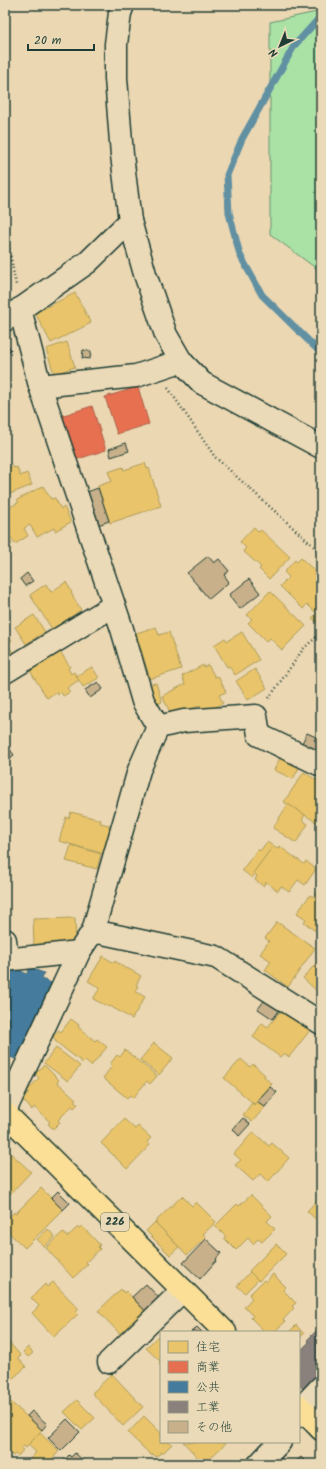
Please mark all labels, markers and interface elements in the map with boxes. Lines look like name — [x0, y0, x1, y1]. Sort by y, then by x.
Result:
scale bar — [28, 26, 94, 52]
north arrow — [260, 26, 300, 66]
text: 20 m — [34, 31, 62, 50]
text: N — [265, 44, 283, 62]
road number: 226 — [101, 1213, 129, 1231]
legend — [160, 1331, 300, 1443]
text: 住宅 — [196, 1338, 220, 1357]
text: 商業 — [196, 1358, 220, 1377]
text: 公共 — [196, 1378, 220, 1397]
text: 工業 — [196, 1398, 220, 1417]
text: その他 — [196, 1418, 232, 1437]

